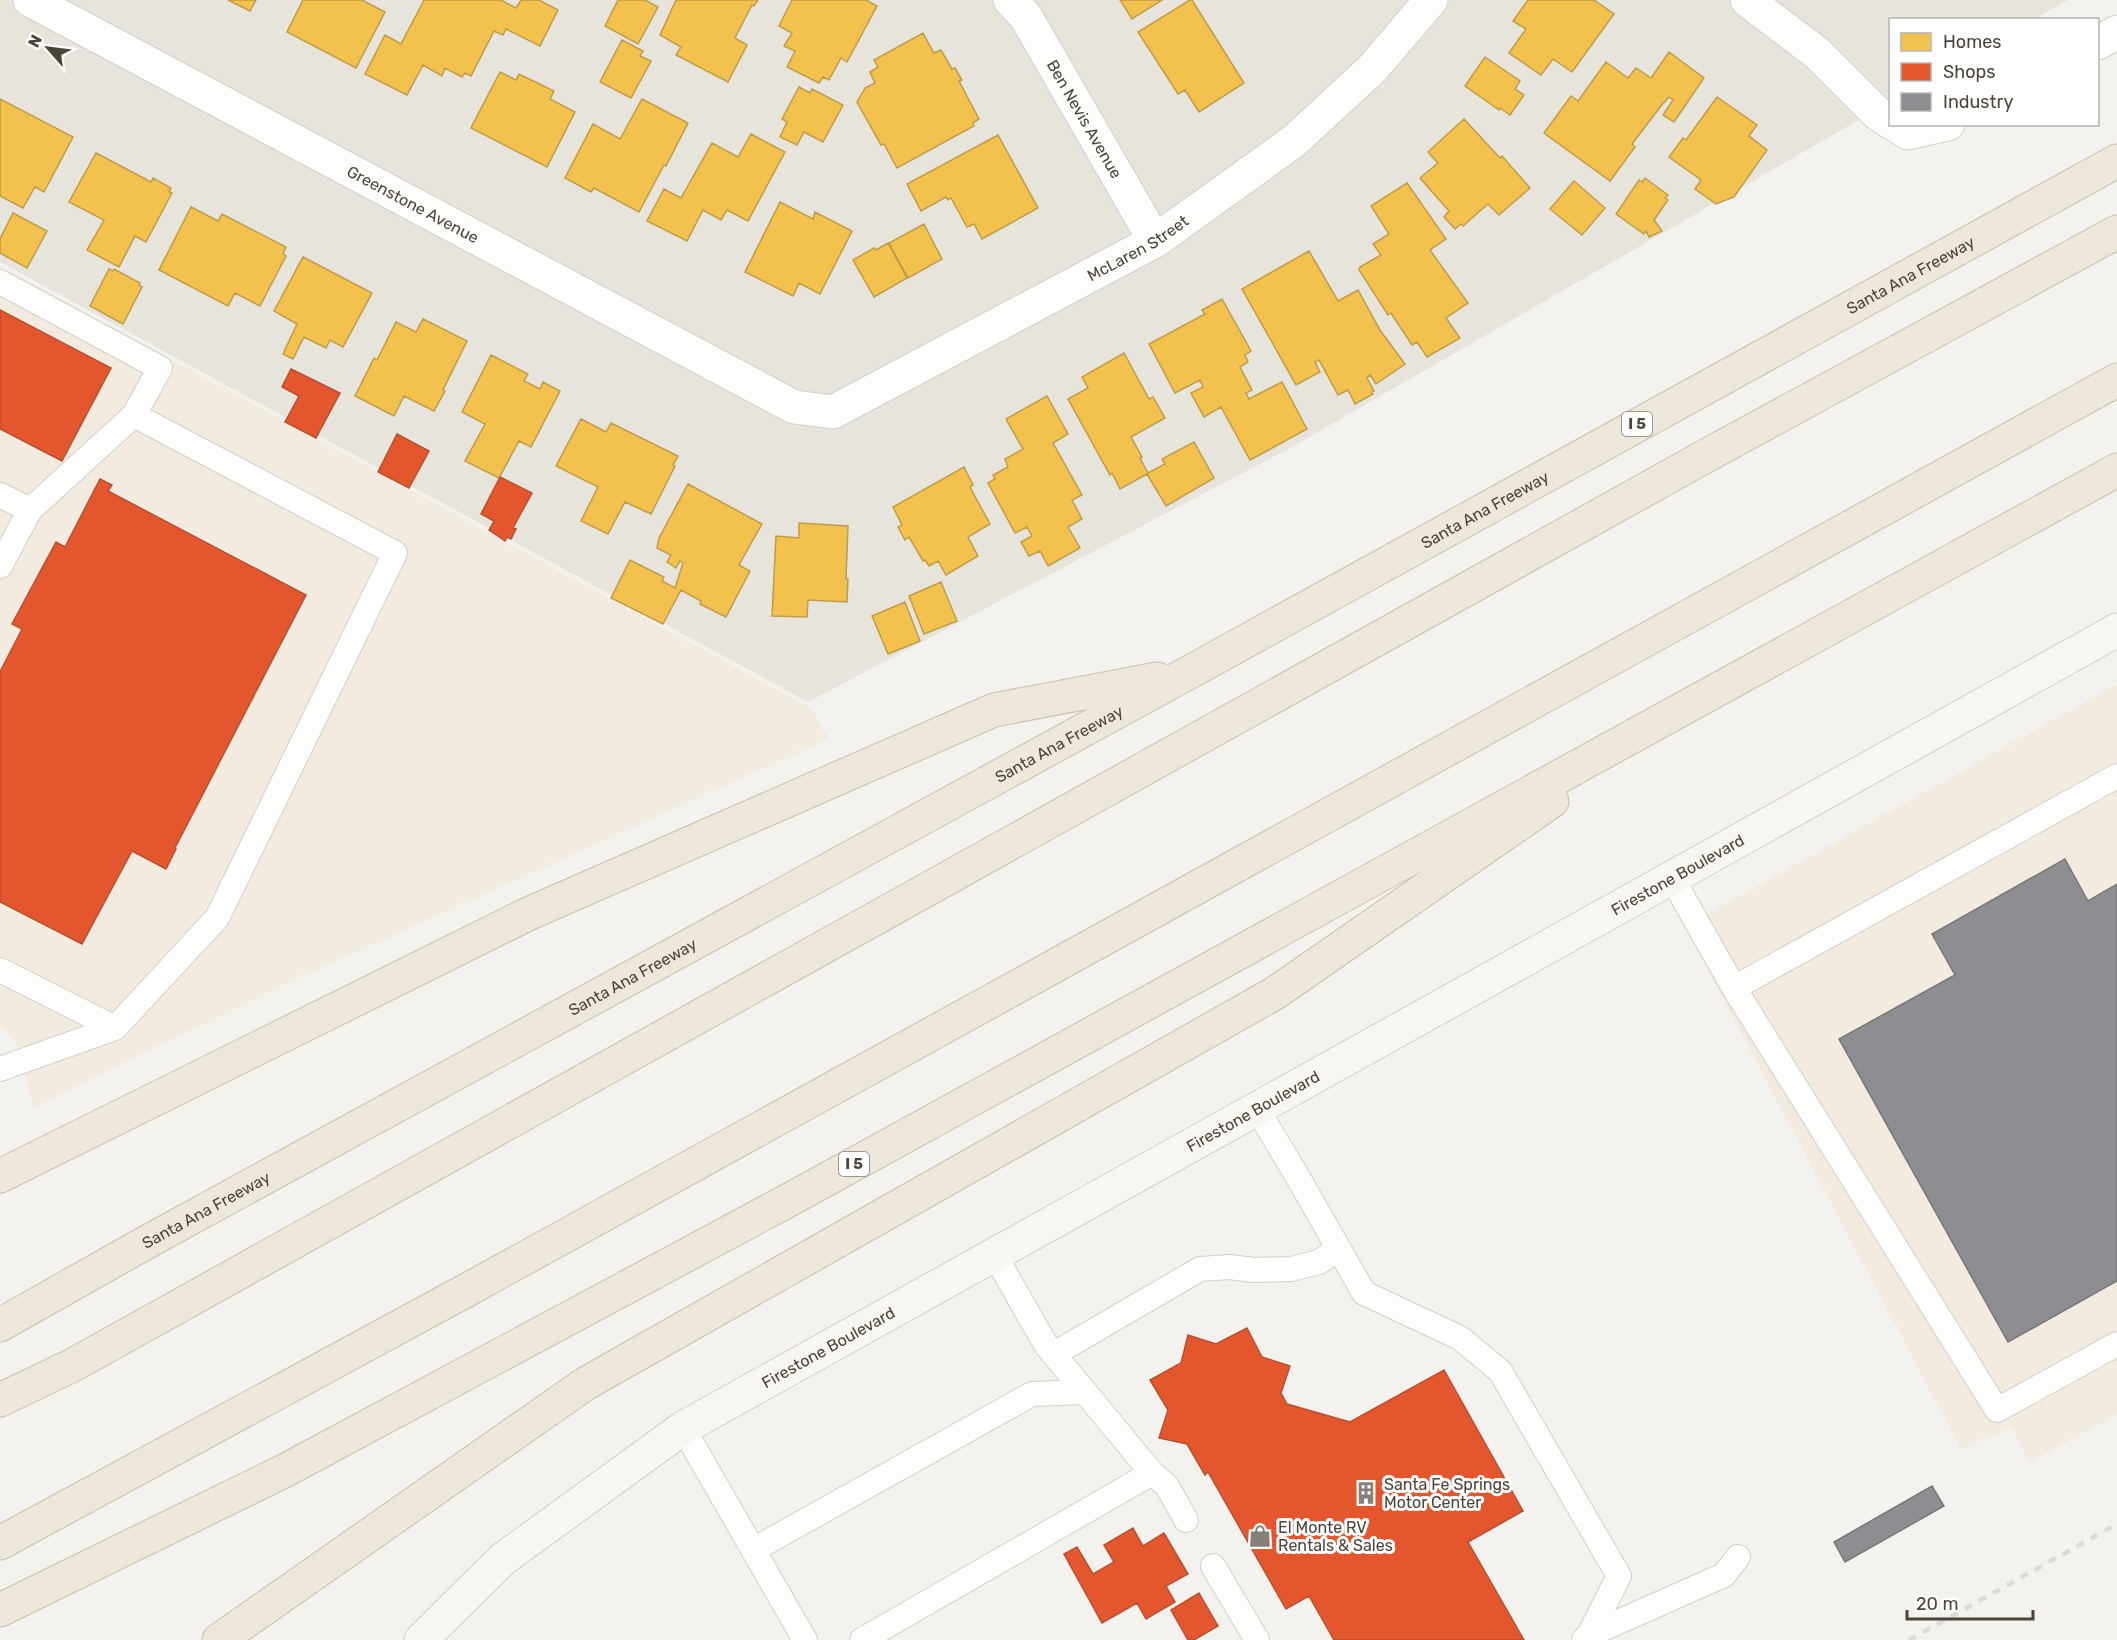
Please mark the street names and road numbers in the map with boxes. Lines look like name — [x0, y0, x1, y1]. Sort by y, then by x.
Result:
street label: Ben Nevis Avenue — [1043, 57, 1126, 182]
street label: Greenstone Avenue — [344, 162, 482, 247]
street label: McLaren Street — [1084, 211, 1192, 285]
street label: Santa Ana Freeway — [1843, 232, 1978, 318]
road number: I 5 — [1622, 412, 1652, 436]
street label: Santa Ana Freeway — [1418, 467, 1552, 553]
street label: Santa Ana Freeway — [992, 701, 1127, 787]
street label: Firestone Boulevard — [1608, 830, 1748, 920]
street label: Santa Ana Freeway — [565, 934, 700, 1020]
street label: Firestone Boulevard — [1183, 1067, 1323, 1156]
road number: I 5 — [839, 1152, 869, 1176]
street label: Santa Ana Freeway — [139, 1167, 274, 1253]
street label: Firestone Boulevard — [759, 1303, 898, 1392]

